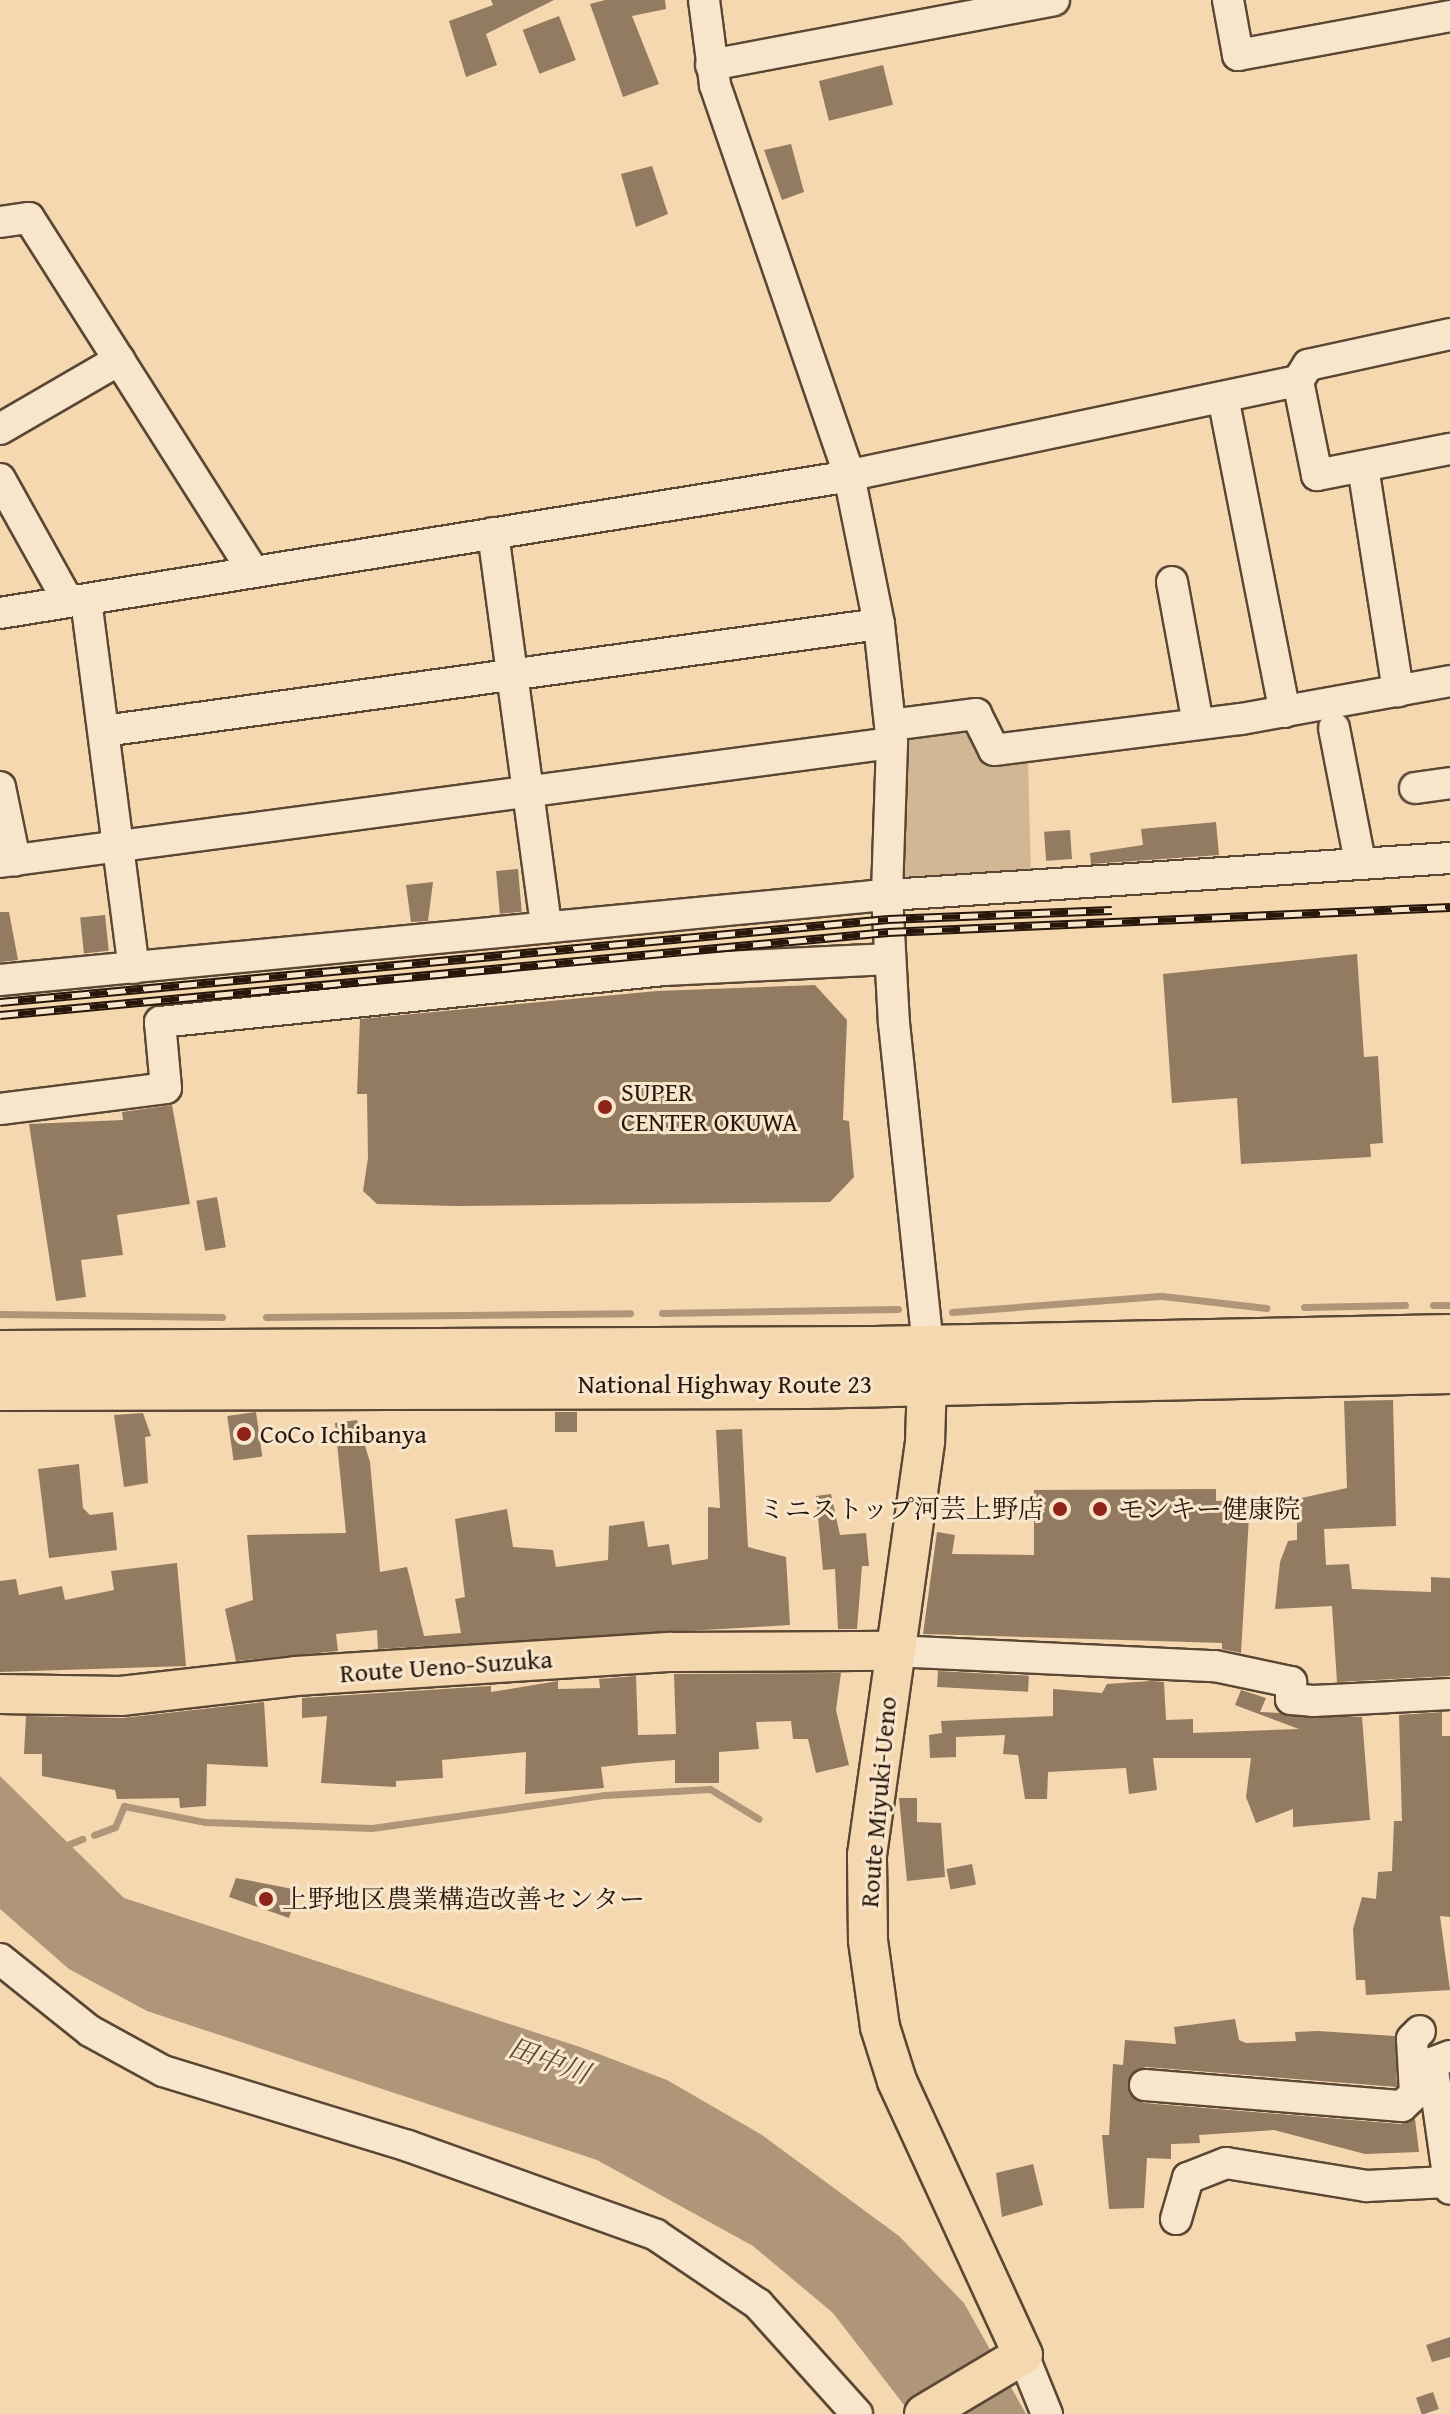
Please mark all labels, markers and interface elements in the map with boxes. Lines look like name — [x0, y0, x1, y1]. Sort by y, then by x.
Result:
place label: SUPER CENTER OKUWA — [621, 1076, 798, 1138]
marker: SUPER CENTER OKUWA — [596, 1098, 614, 1116]
street label: National Highway Route 23 — [578, 1368, 872, 1400]
place label: CoCo Ichibanya — [260, 1418, 427, 1450]
marker: CoCo Ichibanya — [235, 1425, 253, 1443]
place label: ミニストップ河芸上野店 — [758, 1493, 1044, 1525]
place label: モンキー健康院 — [1118, 1493, 1300, 1525]
marker: モンキー健康院 — [1089, 1498, 1111, 1520]
marker: ミニストップ河芸上野店 — [1051, 1500, 1069, 1518]
street label: Route Ueno-Suzuka — [339, 1643, 553, 1689]
street label: Route Miyuki-Ueno — [853, 1695, 903, 1909]
place label: 上野地区農業構造改善センター — [282, 1883, 646, 1915]
marker: 上野地区農業構造改善センター — [257, 1890, 275, 1908]
water label: 田中川 — [504, 2030, 594, 2090]

